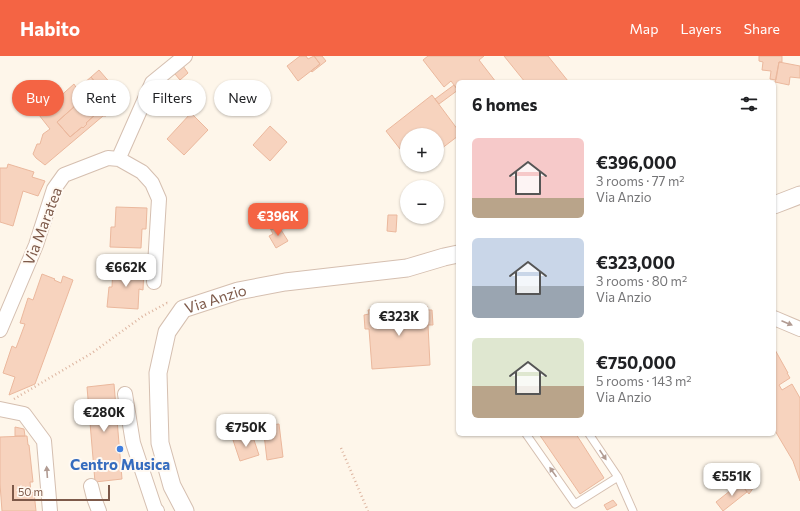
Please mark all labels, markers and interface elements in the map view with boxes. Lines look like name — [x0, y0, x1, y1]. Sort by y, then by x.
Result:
text: Habito — [20, 17, 80, 40]
text: Map — [630, 20, 658, 37]
text: Layers — [680, 20, 722, 37]
text: Share — [744, 20, 780, 37]
chip: Buy — [12, 80, 64, 116]
chip: Rent — [72, 80, 130, 116]
chip: Filters — [138, 80, 206, 116]
chip: New — [214, 80, 271, 116]
icon: filters — [738, 93, 760, 115]
text: 6 homes — [472, 94, 537, 115]
map controls — [400, 128, 444, 224]
button: + — [400, 128, 444, 172]
text: €396,000 — [596, 152, 677, 173]
icon: home — [504, 154, 552, 202]
text: 3 rooms · 77 m² — [596, 173, 685, 189]
button: − — [400, 180, 444, 224]
street label: Via Maratea — [19, 184, 65, 268]
text: Via Anzio — [596, 189, 652, 205]
pin: €396K — [250, 203, 306, 237]
text: €396K — [257, 208, 299, 224]
text: €323,000 — [596, 252, 675, 273]
pin: €662K — [98, 254, 154, 288]
icon: home — [504, 254, 552, 302]
text: €662K — [105, 259, 147, 275]
text: 3 rooms · 80 m² — [596, 273, 687, 289]
street label: Via Anzio — [182, 281, 248, 317]
text: Via Anzio — [596, 289, 652, 305]
pin: €323K — [371, 303, 427, 337]
text: €323K — [379, 308, 419, 324]
one-way arrow — [781, 320, 793, 326]
text: €750,000 — [596, 352, 676, 373]
icon: home — [504, 354, 552, 402]
text: 5 rooms · 143 m² — [596, 373, 692, 389]
text: Via Anzio — [596, 389, 652, 405]
pin: €280K — [76, 399, 132, 433]
text: €280K — [83, 404, 125, 420]
pin: €750K — [218, 414, 274, 448]
text: €750K — [225, 419, 267, 435]
marker: Centro Musica — [115, 444, 125, 454]
one-way arrow — [599, 450, 607, 461]
place label: Centro Musica — [70, 455, 170, 473]
pin: €551K — [704, 463, 760, 497]
one-way arrow — [43, 466, 50, 478]
one-way arrow — [549, 467, 557, 477]
text: €551K — [712, 468, 752, 484]
scale bar — [12, 483, 110, 502]
text: 50 m — [18, 485, 43, 498]

